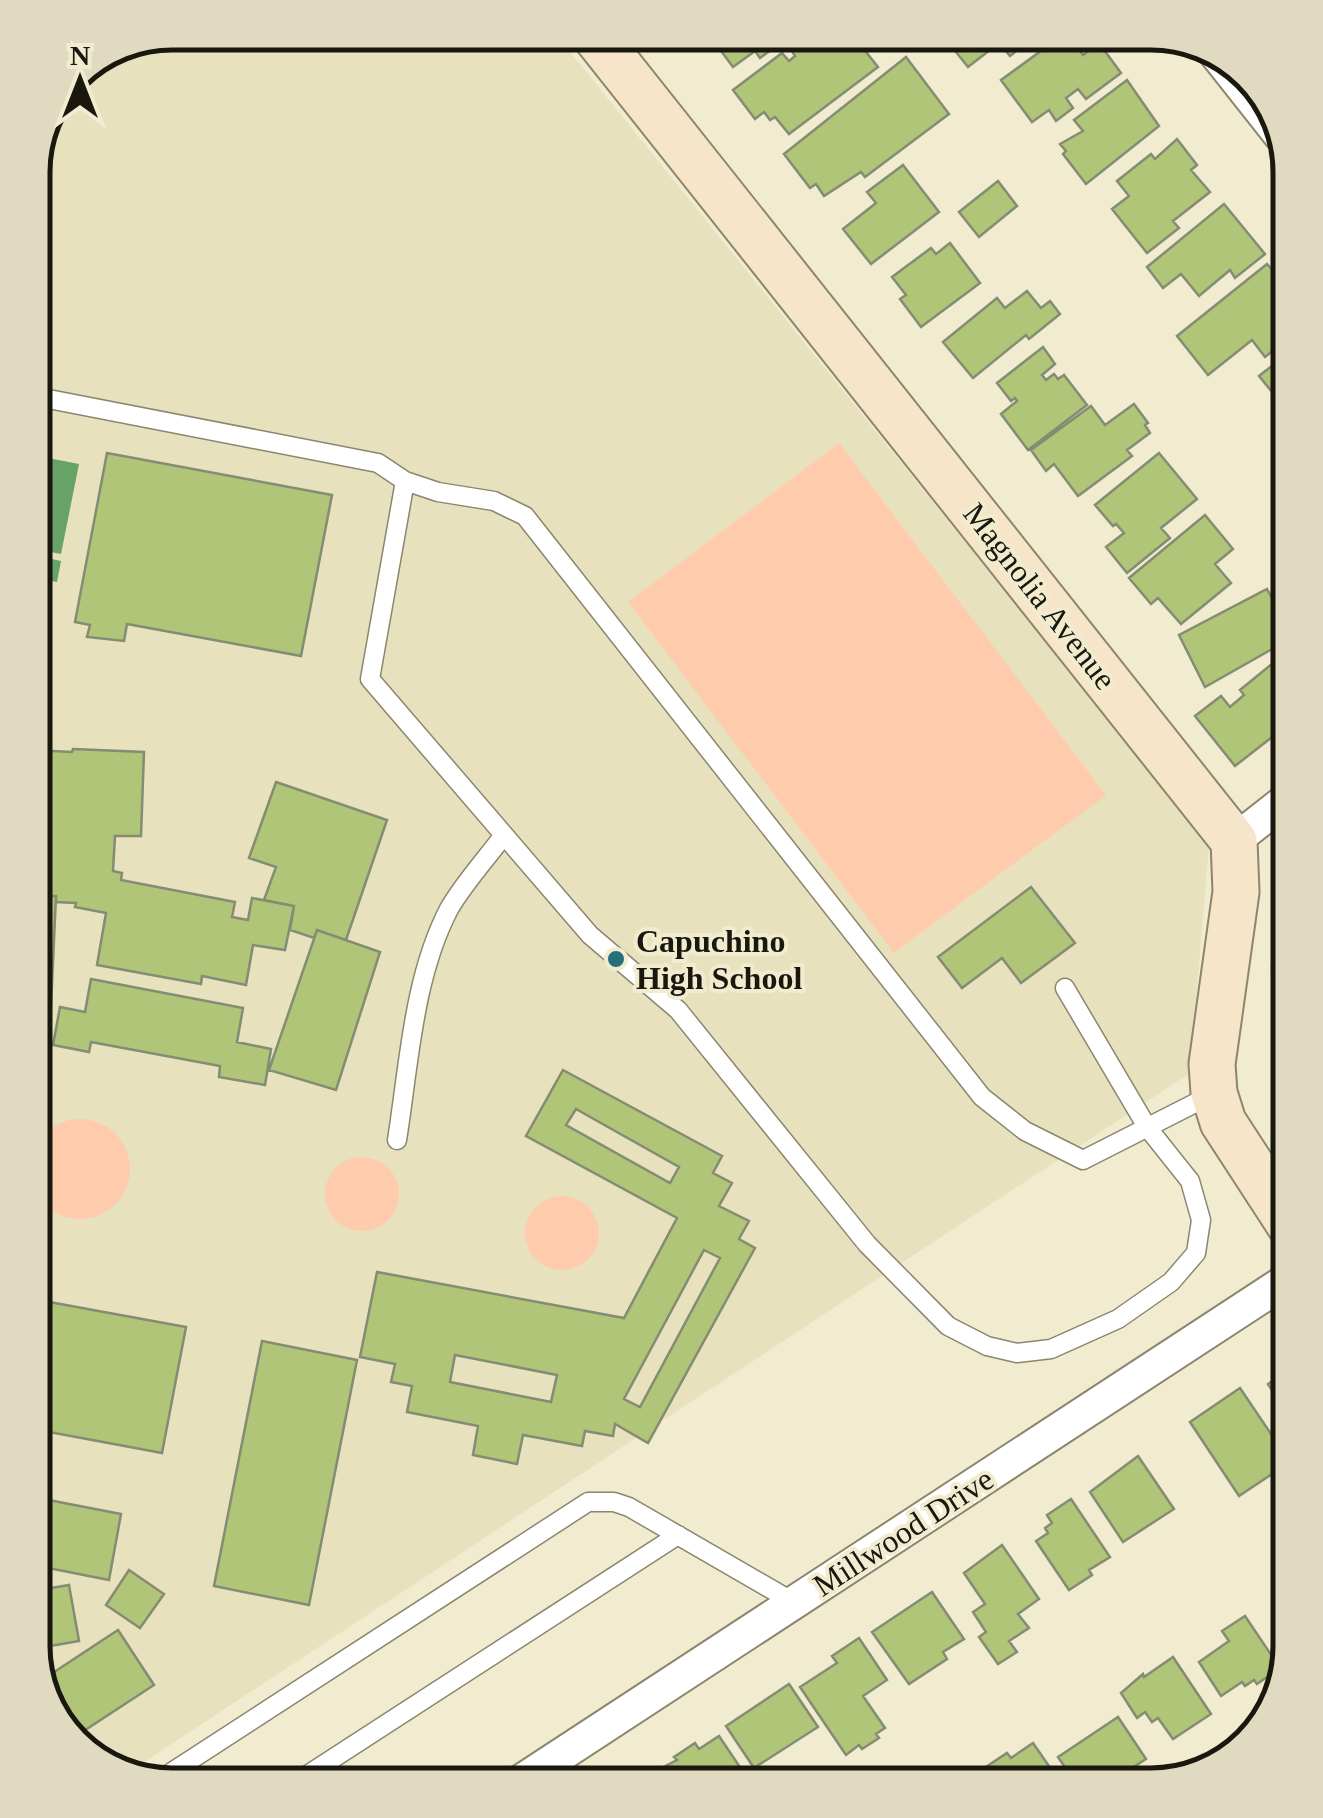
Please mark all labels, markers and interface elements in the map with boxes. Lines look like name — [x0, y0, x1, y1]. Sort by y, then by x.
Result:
north arrow — [30, 30, 130, 130]
text: N — [70, 40, 90, 71]
street label: Magnolia Avenue — [956, 496, 1124, 696]
place label: Capuchino High School — [636, 923, 802, 996]
marker: Capuchino High School — [605, 948, 627, 970]
street label: Millwood Drive — [806, 1461, 1000, 1603]

